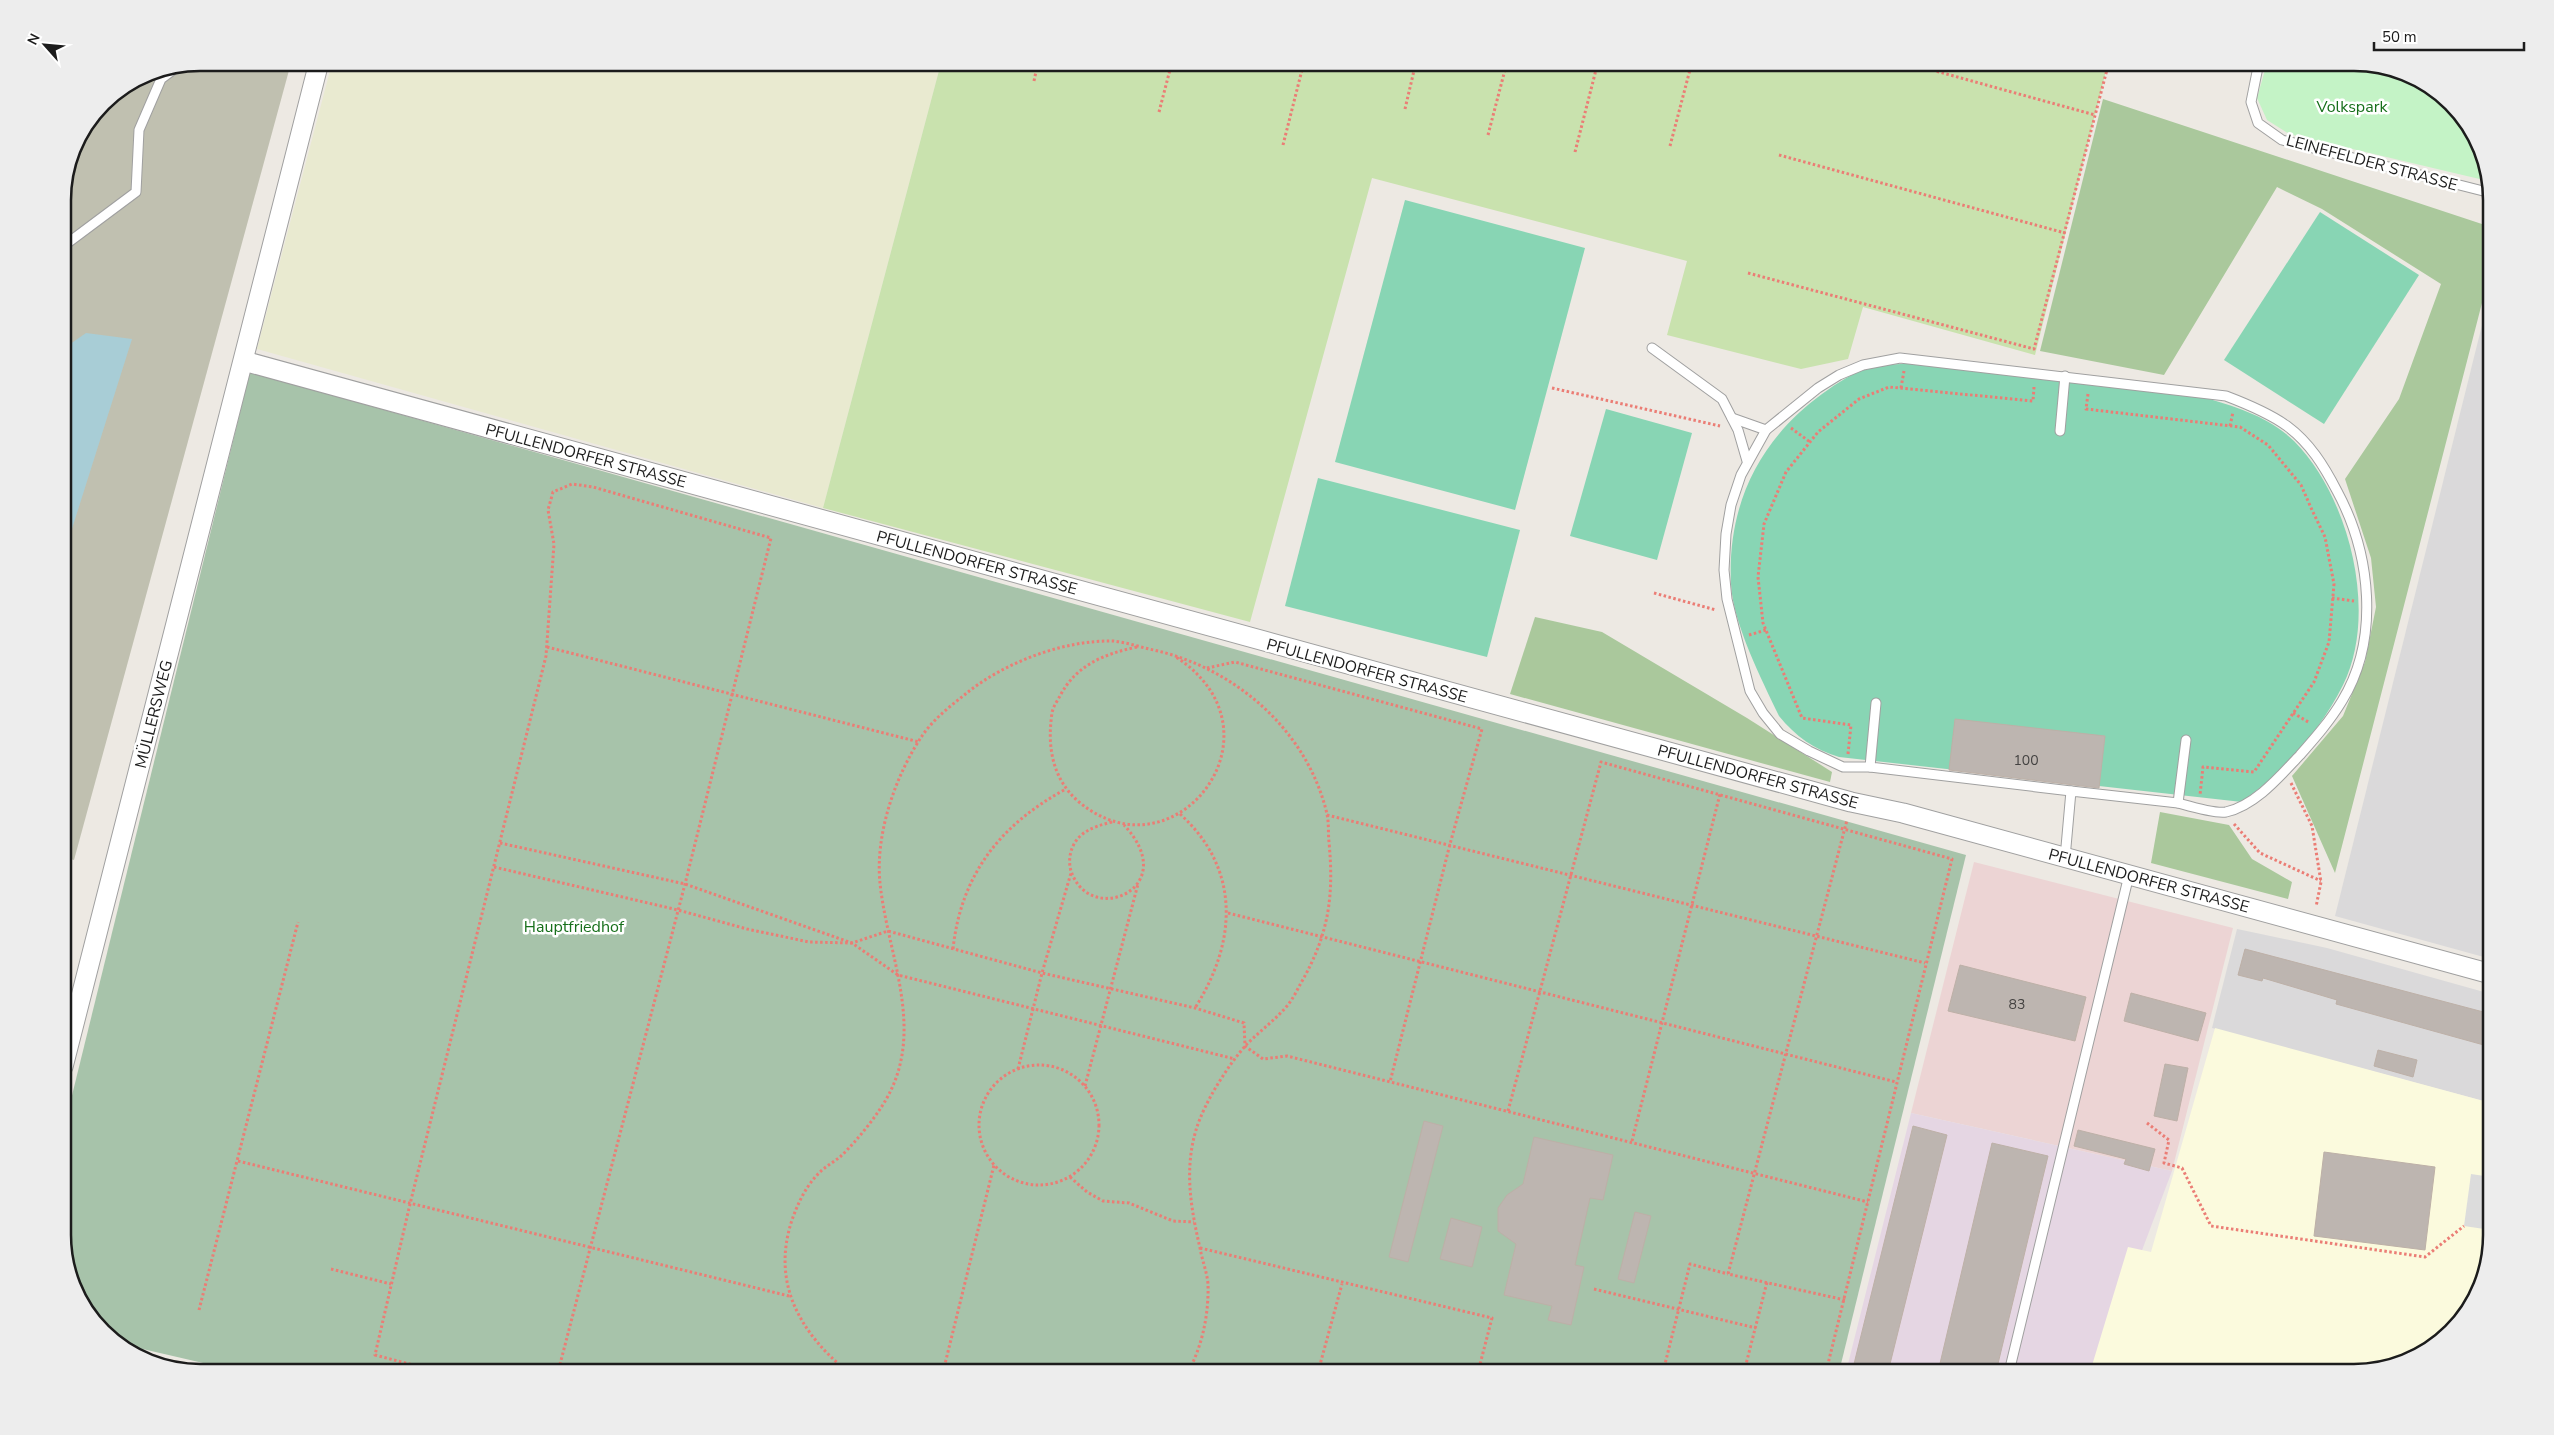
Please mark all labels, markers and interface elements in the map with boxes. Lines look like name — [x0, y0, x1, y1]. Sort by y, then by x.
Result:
north arrow — [20, 20, 70, 70]
scale bar — [2374, 20, 2524, 52]
text: 50 m — [2382, 27, 2417, 47]
text: N — [23, 30, 45, 48]
park label: Volkspark — [2316, 96, 2388, 118]
street label: LEINEFELDER STRASSE — [2284, 130, 2460, 196]
street label: PFULLENDORFER STRASSE — [483, 419, 689, 493]
street label: PFULLENDORFER STRASSE — [874, 526, 1080, 600]
street label: PFULLENDORFER STRASSE — [1264, 634, 1470, 708]
street label: MÜLLERSWEG — [130, 658, 178, 771]
street label: PFULLENDORFER STRASSE — [1655, 740, 1861, 814]
house number: 100 — [2013, 751, 2039, 770]
street label: PFULLENDORFER STRASSE — [2046, 844, 2252, 918]
park label: Hauptfriedhof — [524, 916, 625, 938]
house number: 83 — [2009, 995, 2025, 1014]

